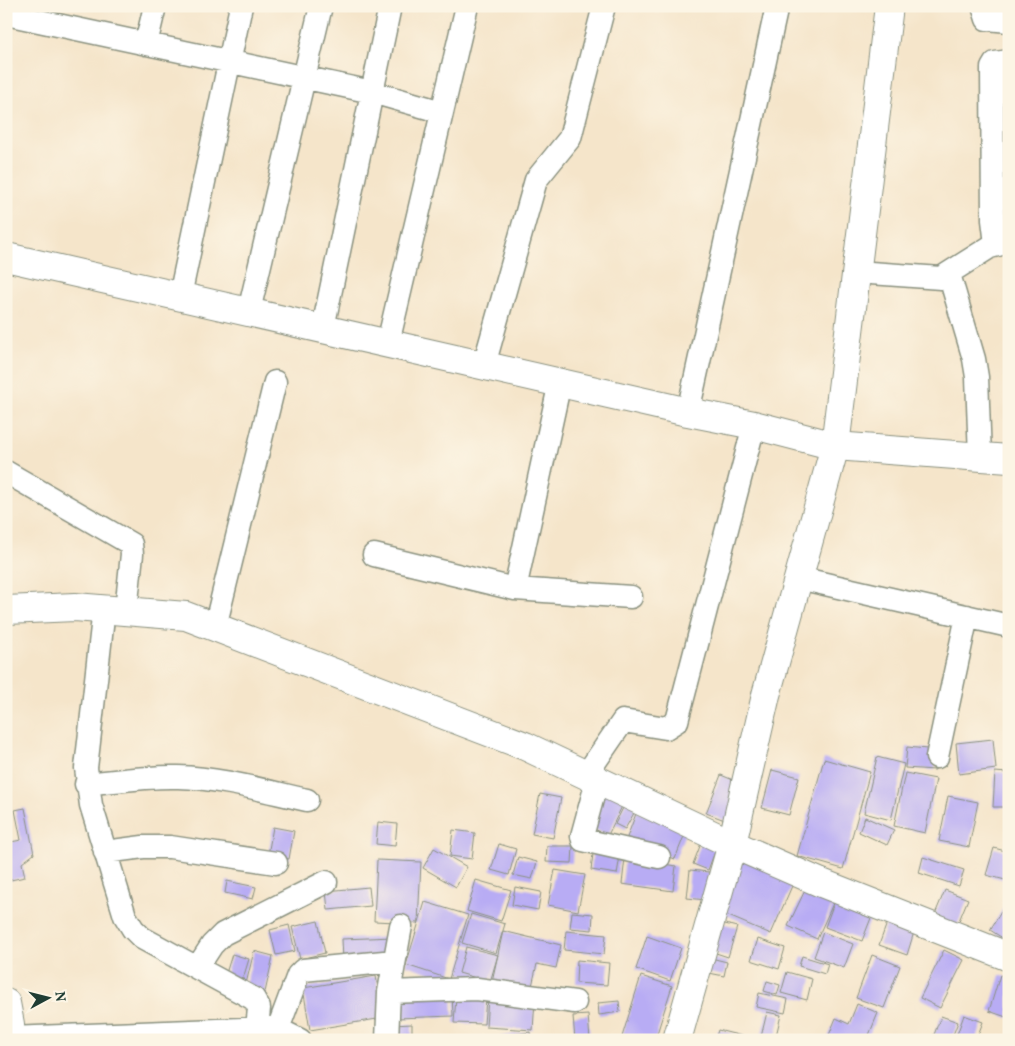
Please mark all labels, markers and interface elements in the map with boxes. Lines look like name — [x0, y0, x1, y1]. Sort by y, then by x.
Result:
north arrow — [22, 974, 72, 1024]
text: N — [49, 990, 69, 1003]

